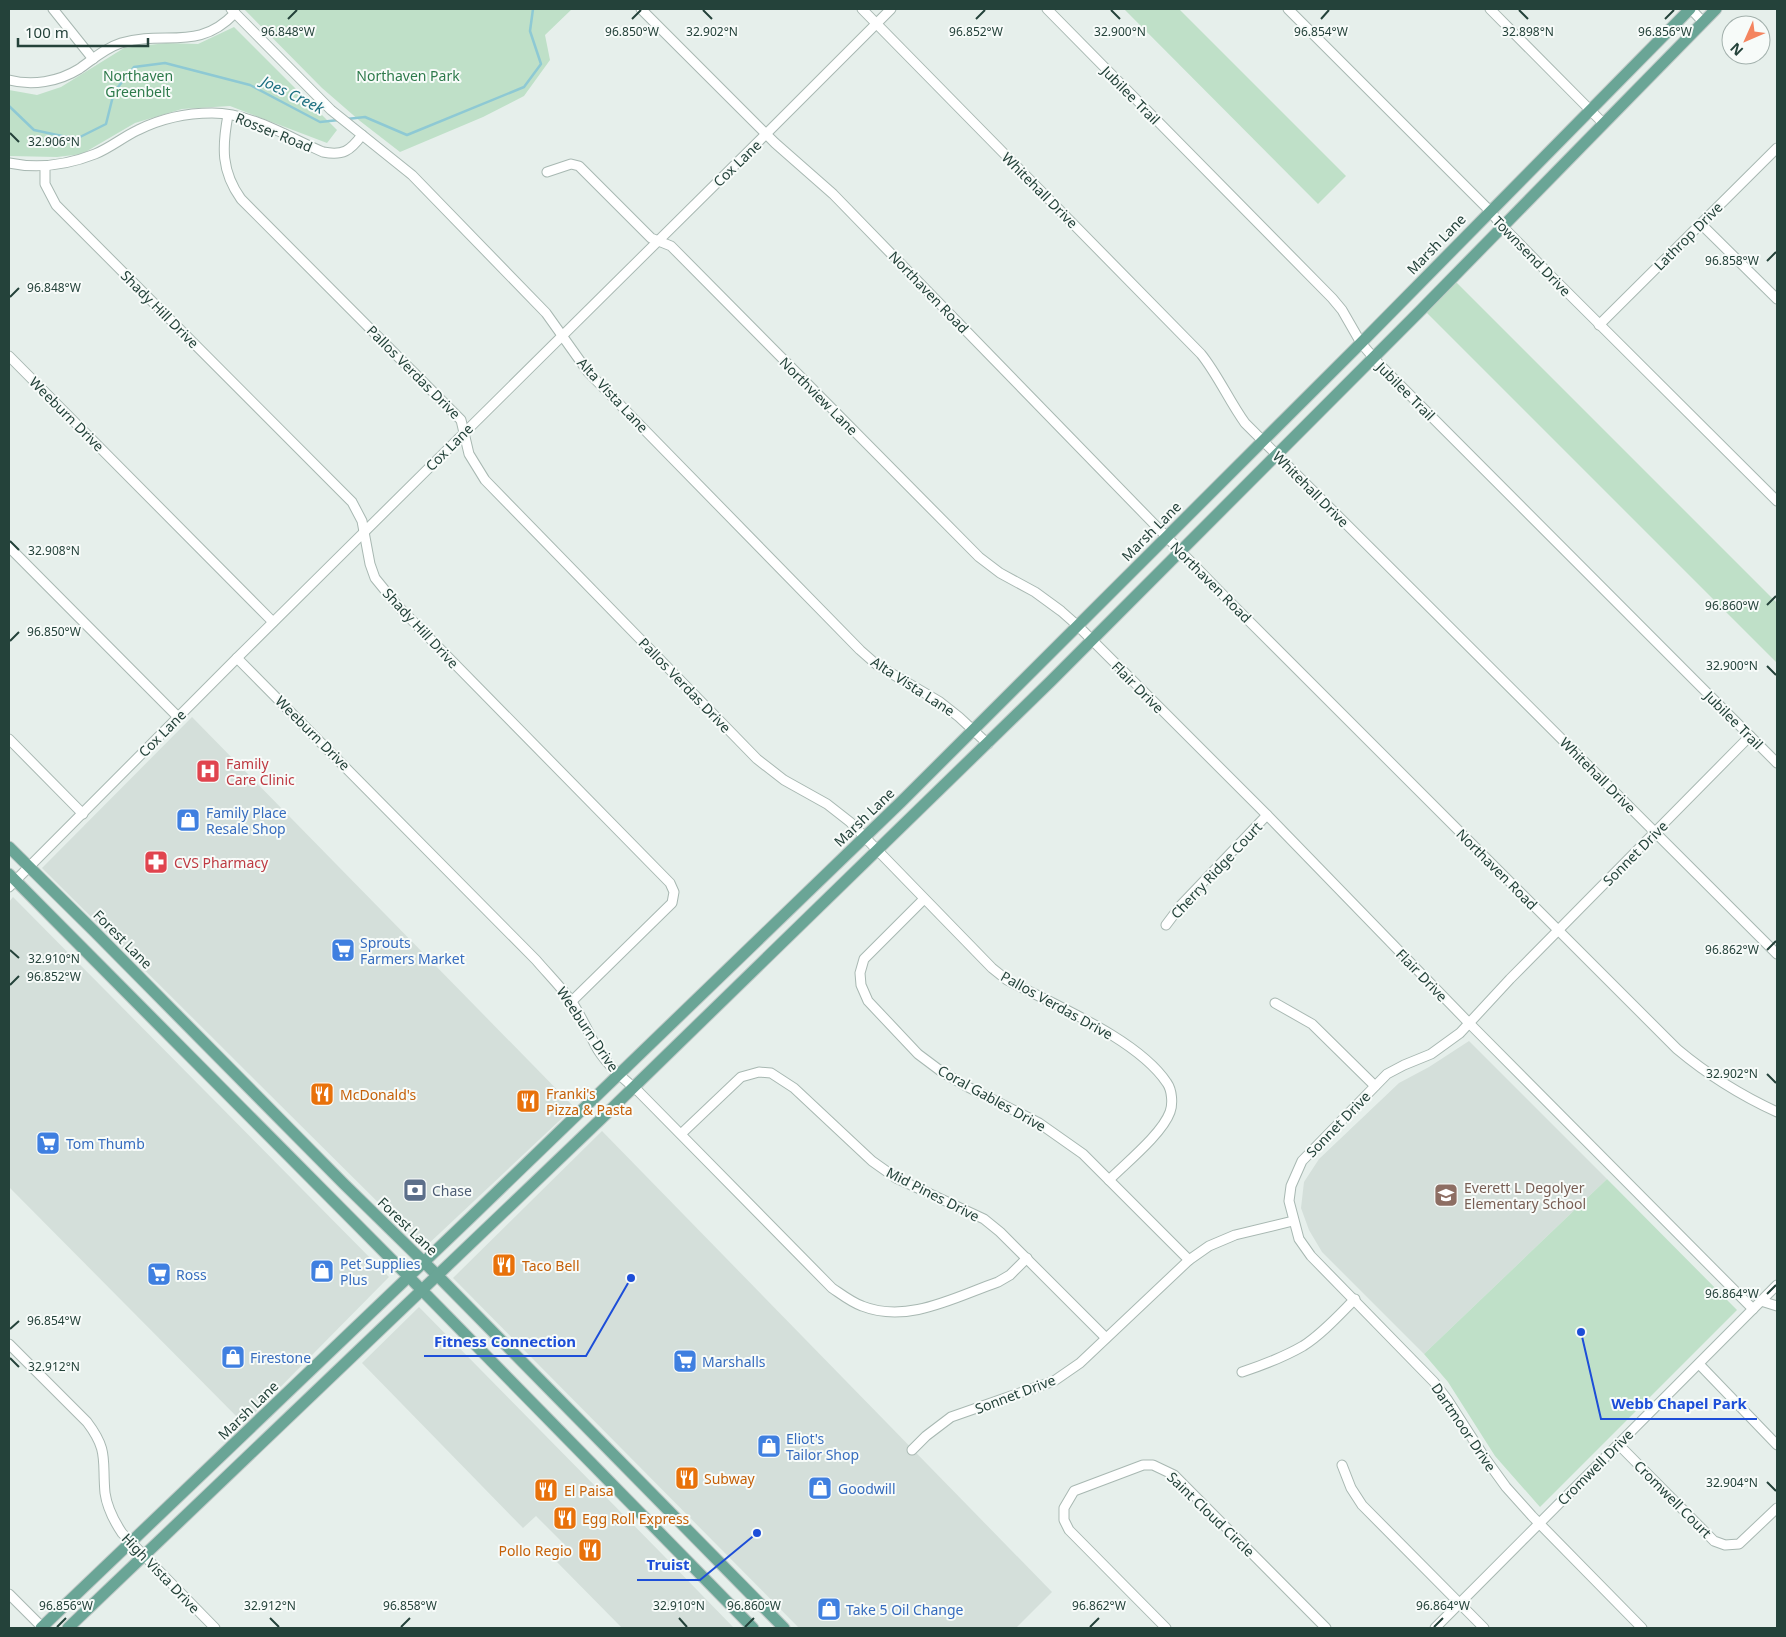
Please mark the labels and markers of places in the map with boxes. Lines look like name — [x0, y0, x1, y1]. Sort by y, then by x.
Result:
place label: Family Care Clinic — [226, 754, 295, 789]
hospital icon: Family Care Clinic — [195, 758, 221, 784]
place label: Family Place Resale Shop — [206, 803, 287, 838]
shop icon: Family Place Resale Shop — [175, 807, 201, 833]
pharmacy icon: CVS Pharmacy — [143, 849, 169, 875]
place label: CVS Pharmacy — [174, 853, 269, 872]
place label: Sprouts Farmers Market — [360, 933, 465, 968]
supermarket icon: Sprouts Farmers Market — [330, 937, 356, 963]
restaurant icon: McDonald's — [309, 1081, 335, 1107]
place label: Franki's Pizza & Pasta — [546, 1084, 633, 1119]
place label: McDonald's — [340, 1085, 417, 1104]
restaurant icon: Franki's Pizza & Pasta — [515, 1088, 541, 1114]
supermarket icon: Tom Thumb — [35, 1130, 61, 1156]
place label: Tom Thumb — [66, 1134, 145, 1153]
bank icon: Chase — [402, 1177, 428, 1203]
place label: Everett L Degolyer Elementary School — [1464, 1178, 1586, 1213]
place label: Chase — [432, 1181, 472, 1200]
school or university icon: Everett L Degolyer Elementary School — [1433, 1182, 1459, 1208]
restaurant icon: Taco Bell — [491, 1252, 517, 1278]
place label: Pet Supplies Plus — [340, 1254, 421, 1289]
place label: Taco Bell — [522, 1256, 580, 1275]
shop icon: Pet Supplies Plus — [309, 1258, 335, 1284]
supermarket icon: Ross — [146, 1261, 172, 1287]
place label: Ross — [176, 1265, 207, 1284]
callout: Fitness Connection — [424, 1326, 586, 1356]
shop icon: Firestone — [220, 1344, 246, 1370]
place label: Firestone — [250, 1348, 311, 1367]
supermarket icon: Marshalls — [672, 1348, 698, 1374]
place label: Marshalls — [702, 1352, 766, 1371]
callout: Webb Chapel Park — [1601, 1389, 1757, 1419]
place label: Eliot's Tailor Shop — [786, 1429, 859, 1464]
shop icon: Eliot's Tailor Shop — [756, 1433, 782, 1459]
restaurant icon: Subway — [674, 1465, 700, 1491]
place label: Subway — [704, 1469, 756, 1488]
shop icon: Goodwill — [807, 1475, 833, 1501]
restaurant icon: El Paisa — [533, 1477, 559, 1503]
place label: Goodwill — [838, 1479, 896, 1498]
place label: El Paisa — [564, 1481, 614, 1500]
restaurant icon: Egg Roll Express — [552, 1505, 578, 1531]
place label: Egg Roll Express — [582, 1509, 690, 1528]
restaurant icon: Pollo Regio — [577, 1537, 603, 1563]
place label: Pollo Regio — [498, 1541, 572, 1560]
callout: Truist — [637, 1550, 700, 1580]
shop icon: Take 5 Oil Change — [816, 1596, 842, 1622]
place label: Take 5 Oil Change — [846, 1600, 964, 1619]

